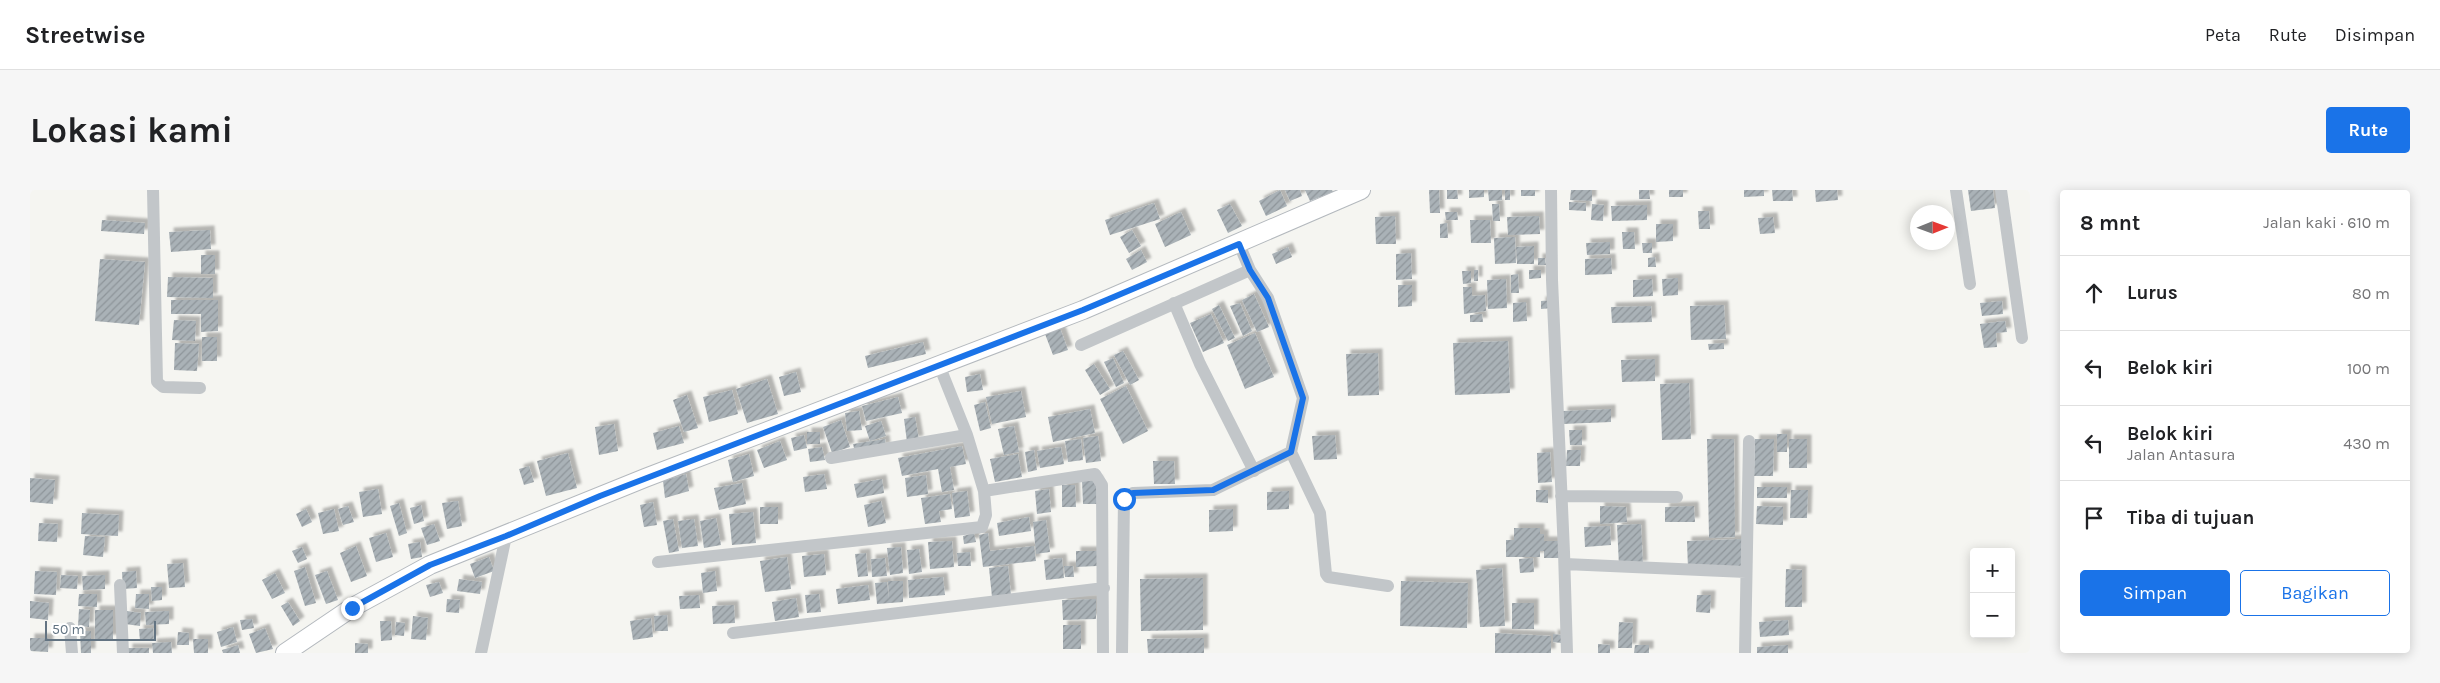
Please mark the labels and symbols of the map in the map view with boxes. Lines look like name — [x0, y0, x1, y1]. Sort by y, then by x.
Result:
north arrow — [1910, 205, 1955, 250]
route start — [1113, 488, 1136, 511]
route end — [341, 597, 364, 620]
scale bar — [45, 618, 156, 641]

